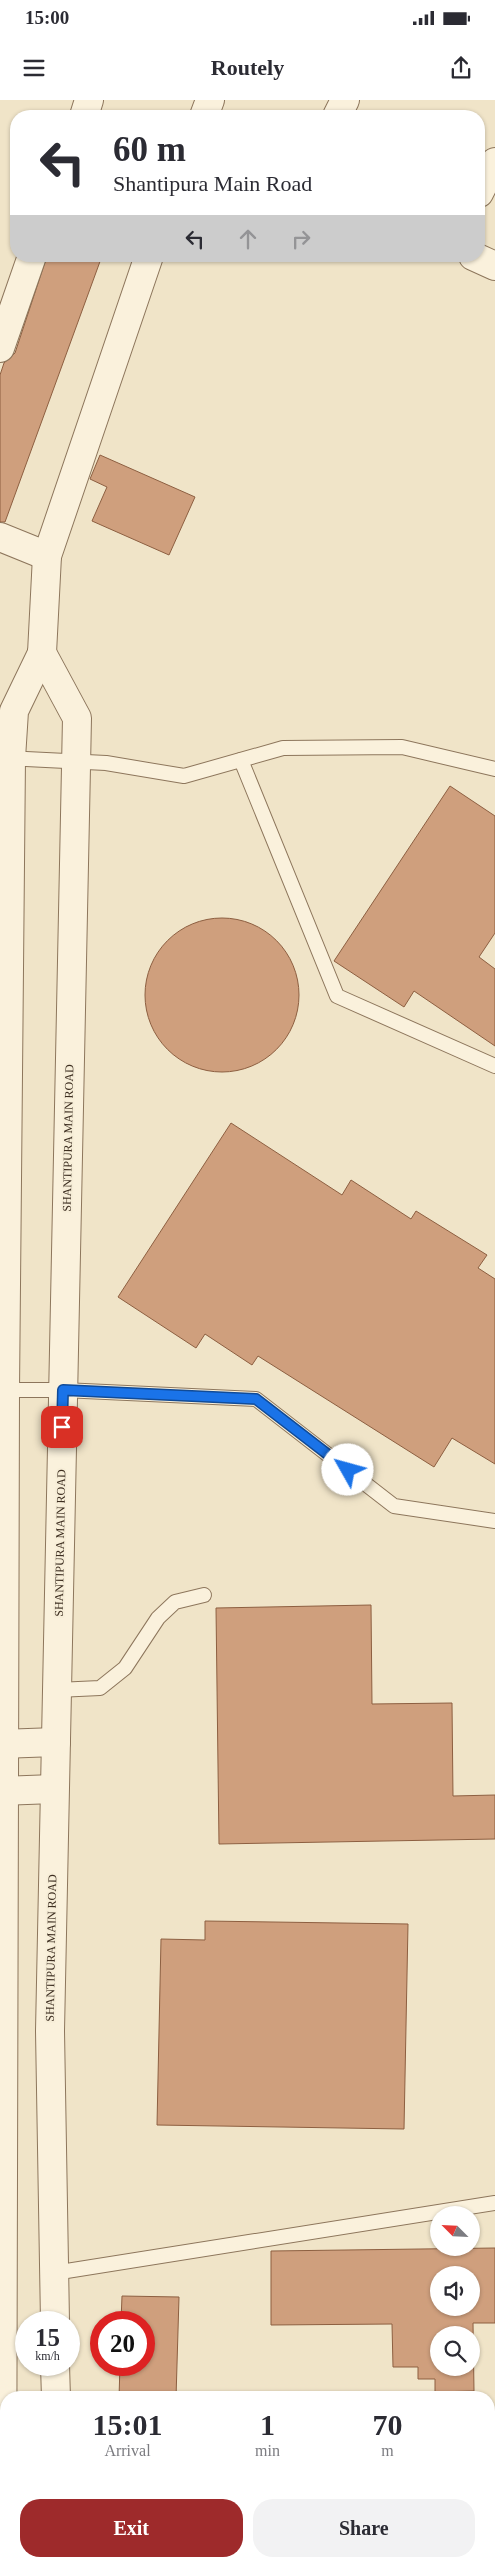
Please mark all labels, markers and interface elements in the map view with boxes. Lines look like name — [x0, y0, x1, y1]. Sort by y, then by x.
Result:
text: 15:00 — [25, 7, 69, 28]
icon: menu — [20, 54, 48, 82]
icon: share — [447, 54, 475, 82]
text: Routely — [211, 55, 284, 80]
icon: left — [30, 130, 95, 195]
text: 60 m — [113, 130, 186, 169]
text: Shantipura Main Road — [113, 171, 312, 196]
icon: left — [181, 225, 209, 253]
icon: ahead — [234, 225, 262, 253]
icon: right — [287, 225, 315, 253]
street label: SHANTIPURA MAIN ROAD — [60, 1064, 76, 1212]
pin — [41, 1406, 83, 1448]
icon: arrive — [48, 1413, 76, 1441]
position arrow — [321, 1443, 373, 1495]
street label: SHANTIPURA MAIN ROAD — [52, 1469, 68, 1617]
street label: SHANTIPURA MAIN ROAD — [43, 1874, 59, 2022]
north arrow — [430, 2206, 480, 2256]
map controls — [430, 2206, 480, 2376]
button: sound — [430, 2266, 480, 2316]
speed limit sign: 20 — [90, 2311, 155, 2376]
text: 15 — [35, 2324, 60, 2351]
button: search — [430, 2326, 480, 2376]
text: km/h — [35, 2349, 60, 2363]
text: 15:01 — [93, 2408, 163, 2441]
text: 1 — [260, 2408, 275, 2441]
text: 70 — [372, 2408, 402, 2441]
text: Arrival — [104, 2442, 151, 2459]
text: min — [255, 2442, 280, 2459]
text: m — [381, 2442, 394, 2459]
button: Exit — [20, 2499, 243, 2557]
button: Share — [253, 2499, 475, 2557]

